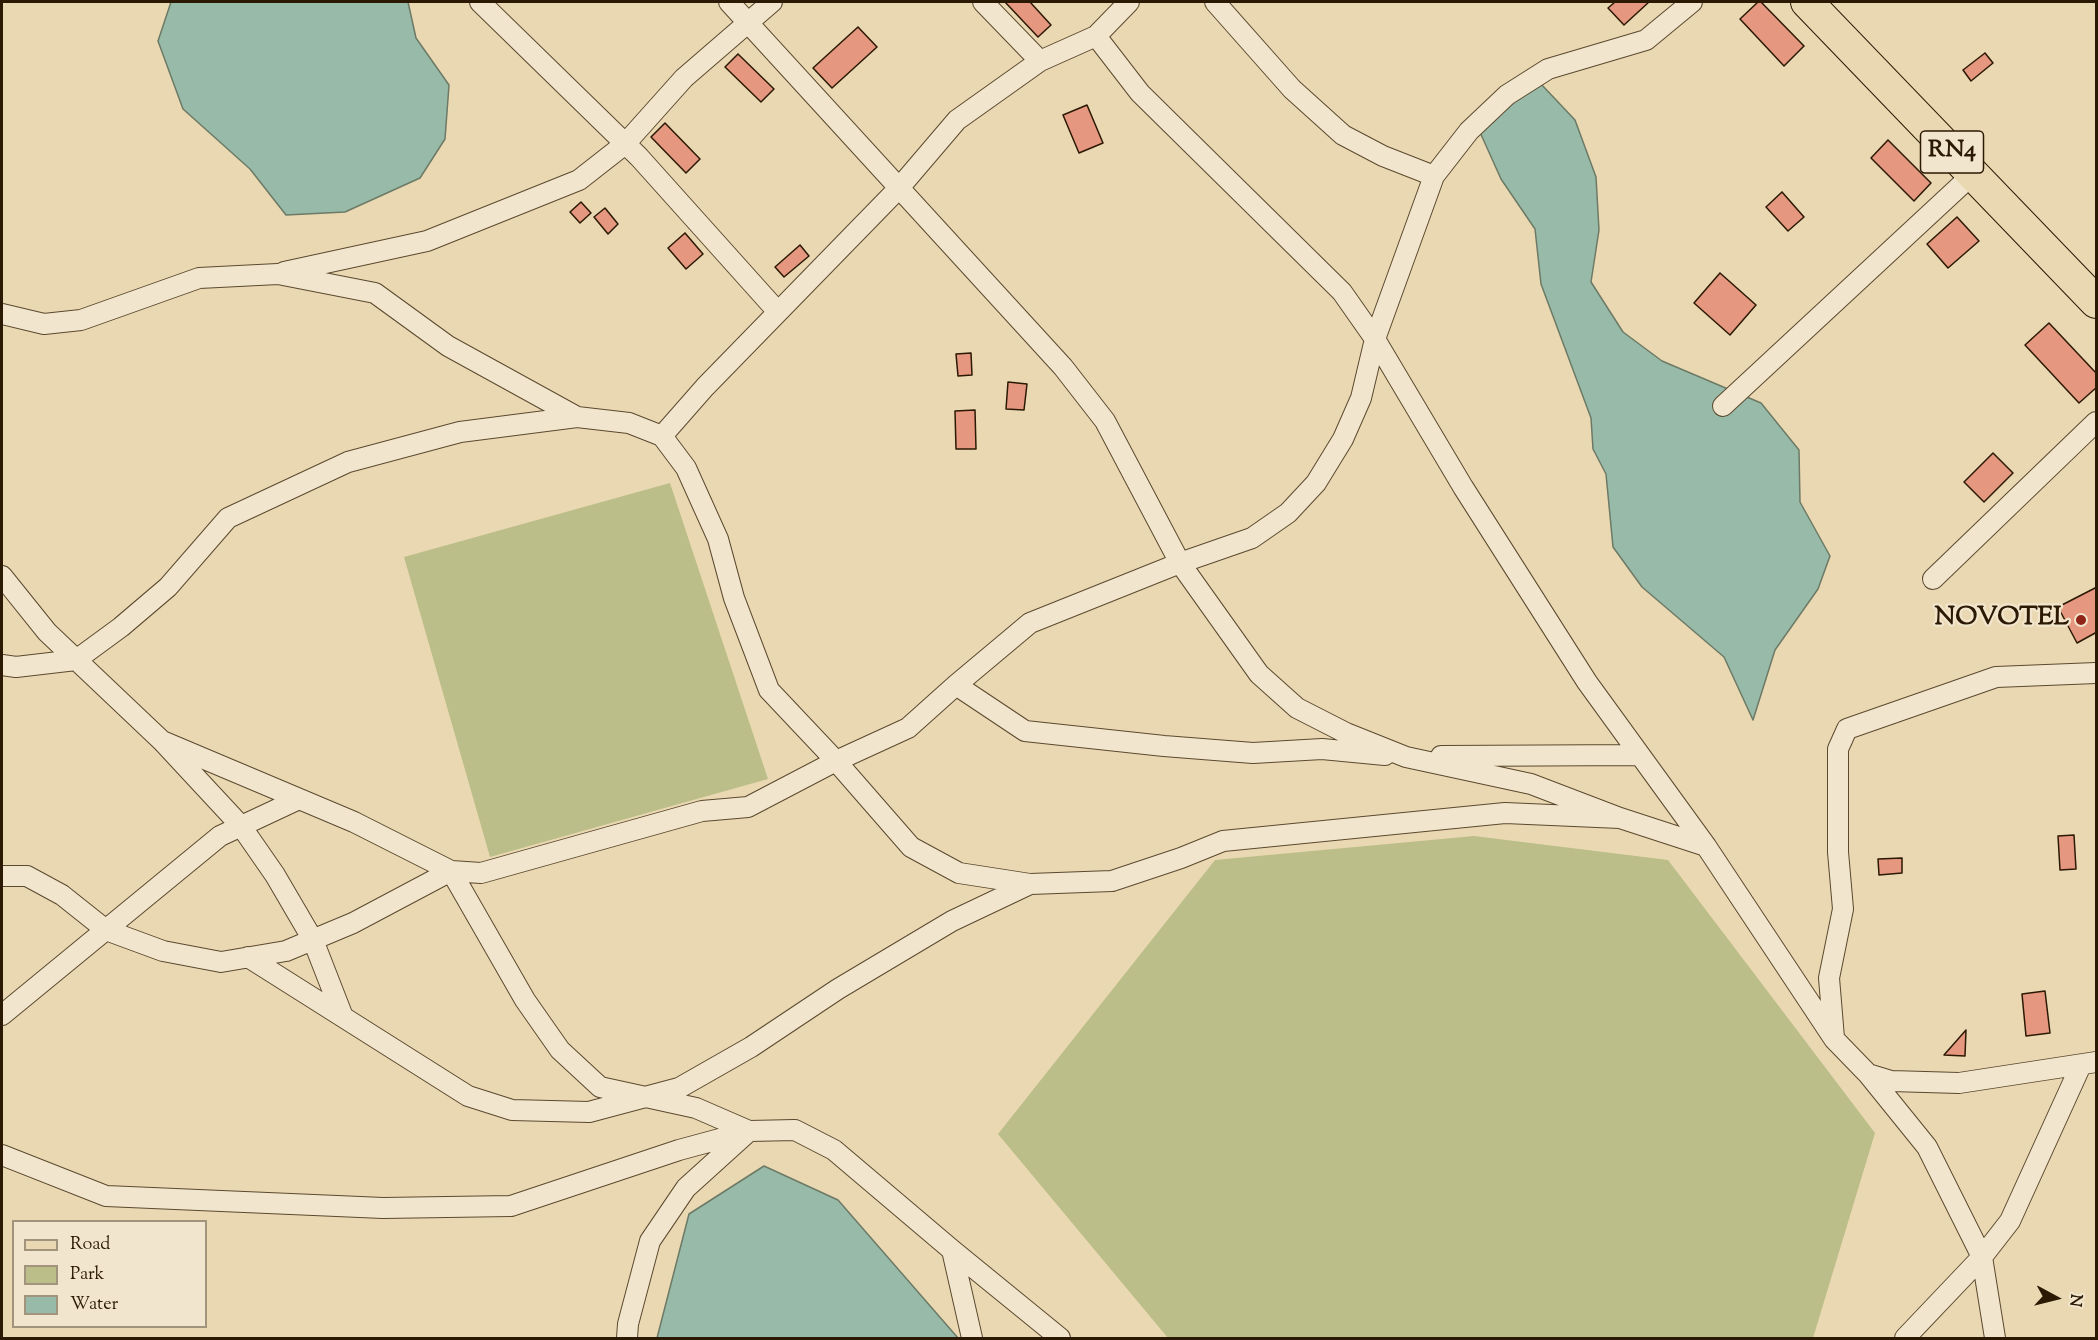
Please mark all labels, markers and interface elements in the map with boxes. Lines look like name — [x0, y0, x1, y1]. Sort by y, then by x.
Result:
road number: RN4 — [1920, 131, 1984, 173]
place label: NOVOTEL — [1935, 604, 2069, 636]
marker: NOVOTEL — [2074, 613, 2088, 627]
legend — [12, 1220, 207, 1328]
text: Road — [70, 1232, 110, 1258]
text: Park — [70, 1262, 104, 1288]
north arrow — [2026, 1268, 2086, 1328]
text: Water — [70, 1292, 118, 1318]
text: N — [2062, 1293, 2087, 1308]

